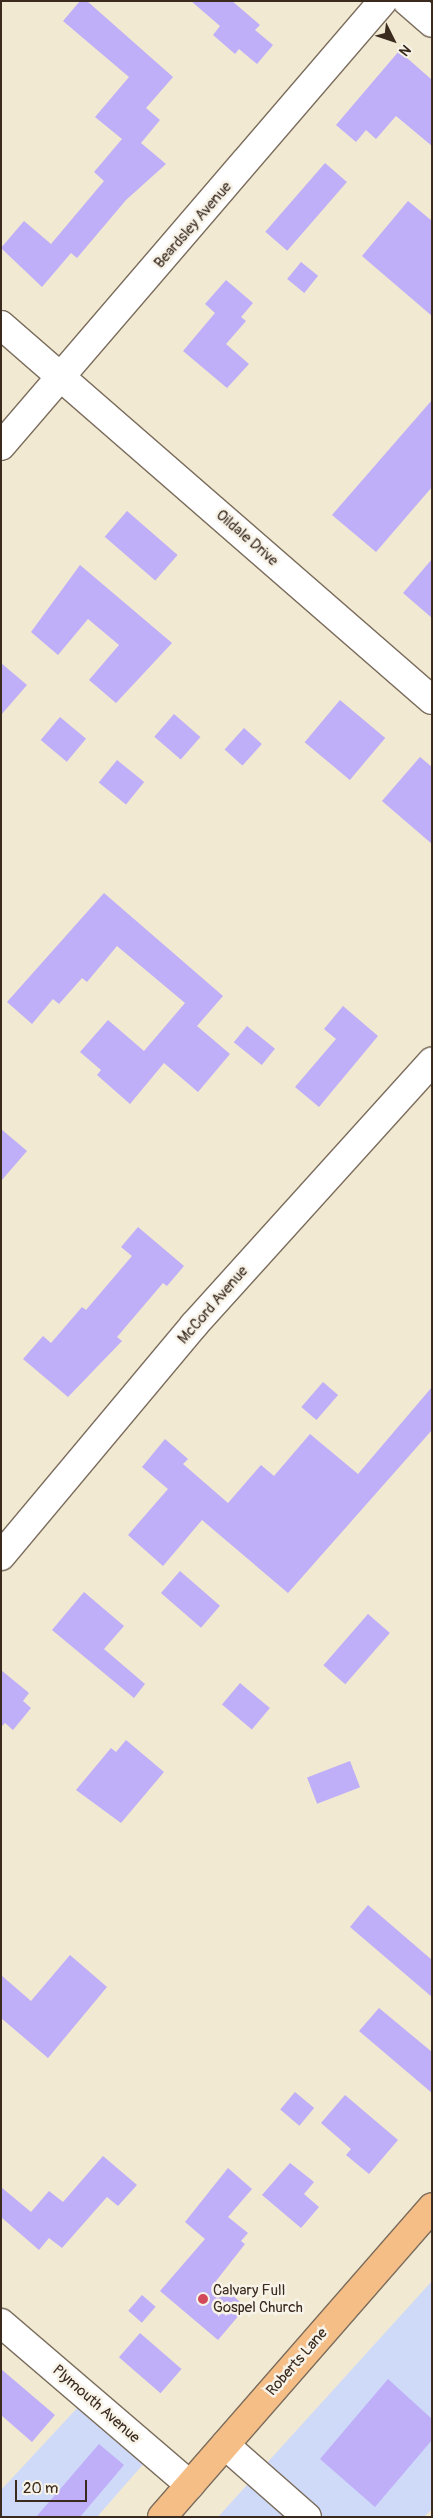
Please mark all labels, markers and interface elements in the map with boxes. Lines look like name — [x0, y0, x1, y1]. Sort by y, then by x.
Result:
north arrow — [368, 15, 418, 65]
text: N — [395, 41, 414, 59]
street label: Beardsley Avenue — [151, 178, 235, 272]
street label: Oildale Drive — [212, 506, 282, 570]
street label: McCord Avenue — [174, 1262, 252, 1348]
place label: Calvary Full Gospel Church — [213, 2281, 303, 2316]
marker: Calvary Full Gospel Church — [197, 2293, 209, 2305]
street label: Roberts Lane — [263, 2324, 331, 2400]
street label: Plymouth Avenue — [49, 2361, 143, 2447]
scale bar — [18, 2470, 90, 2502]
text: 20 m — [23, 2479, 58, 2498]

